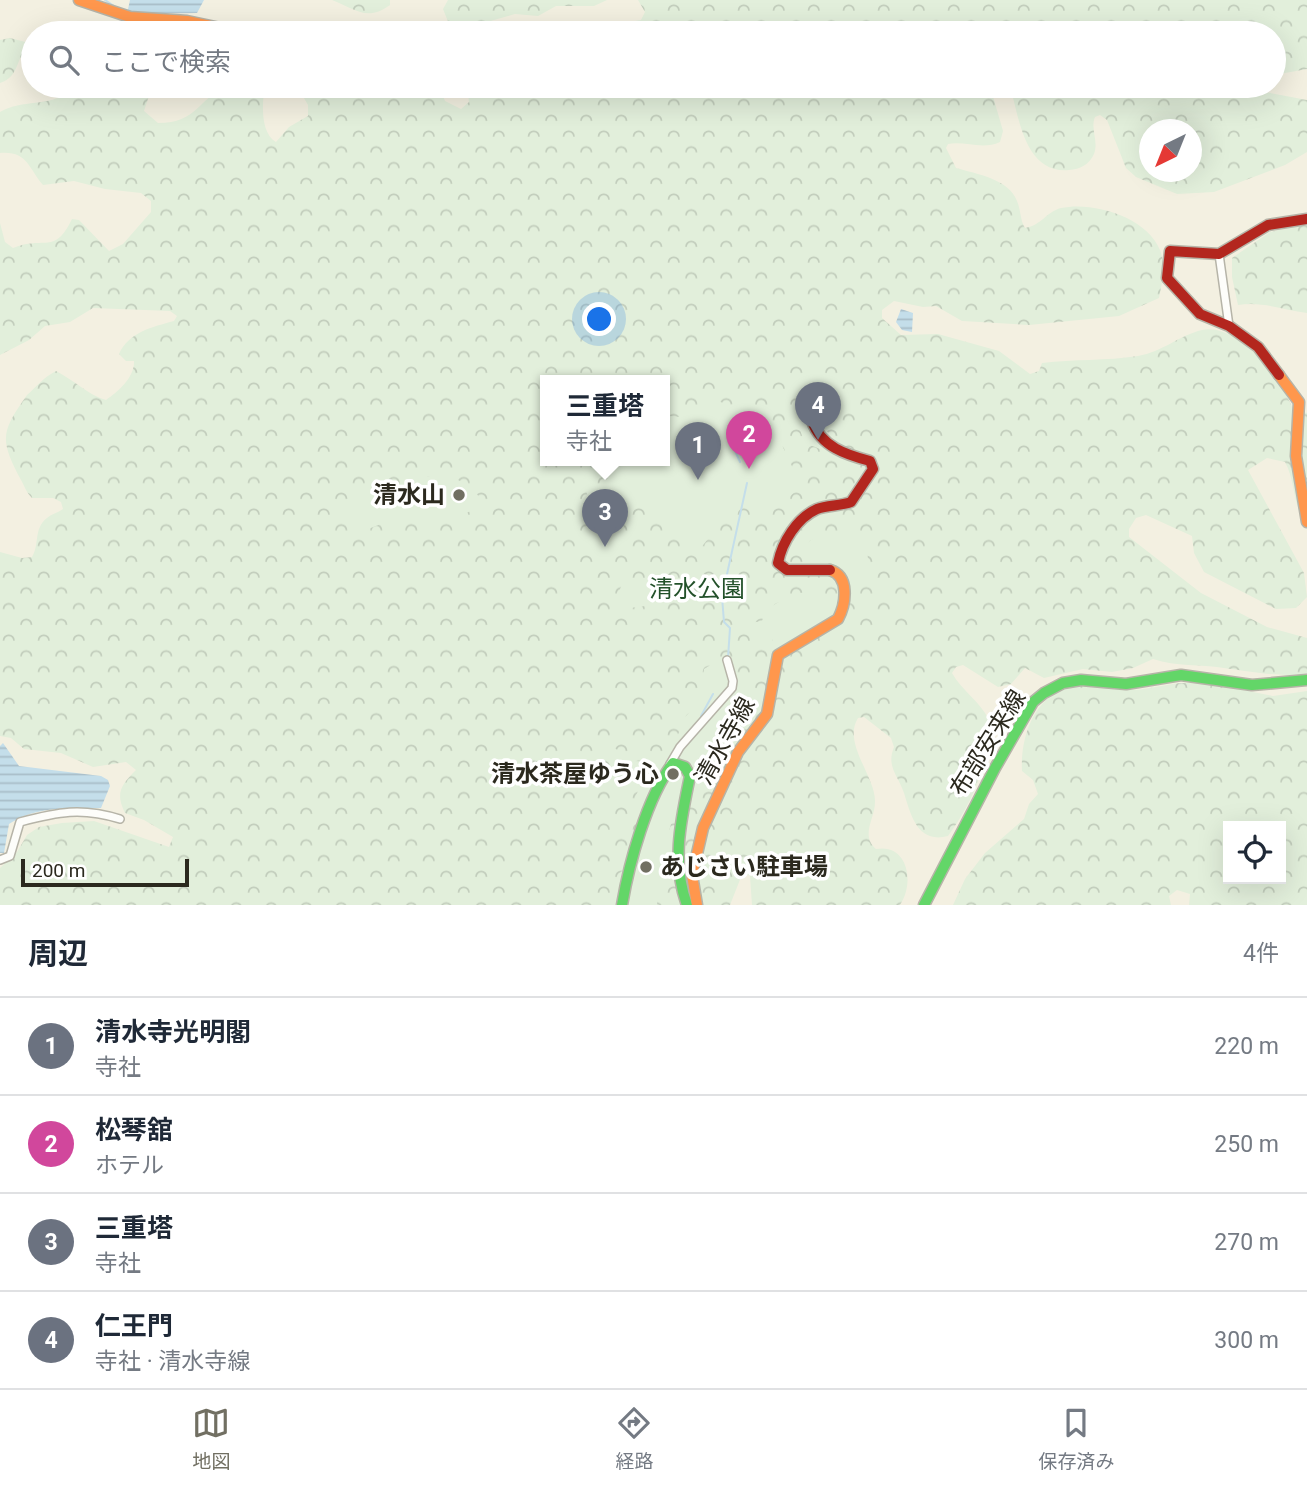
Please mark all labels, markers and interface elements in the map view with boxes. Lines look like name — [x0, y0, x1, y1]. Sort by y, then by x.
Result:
search box — [21, 21, 1286, 98]
icon: search — [45, 41, 83, 79]
text: ここで検索 — [101, 47, 231, 77]
north arrow — [1139, 119, 1202, 182]
your location — [582, 302, 616, 336]
popup — [540, 375, 670, 466]
pin: 4 — [795, 382, 841, 440]
text: 三重塔 — [566, 391, 644, 421]
pin: 2 — [726, 411, 772, 469]
pin: 1 — [675, 422, 721, 480]
text: 寺社 — [566, 428, 612, 455]
place label: 清水山 — [373, 481, 445, 509]
marker: 清水山 — [451, 487, 467, 503]
pin: 3 — [582, 489, 628, 547]
park label: 清水公園 — [649, 575, 745, 603]
street label: 布部安来線 — [944, 685, 1032, 801]
street label: 清水寺線 — [689, 692, 761, 790]
place label: 清水茶屋ゆう心 — [491, 760, 659, 788]
marker: 清水茶屋ゆう心 — [665, 766, 681, 782]
map controls — [1223, 821, 1286, 884]
button: locate — [1223, 821, 1286, 884]
place label: あじさい駐車場 — [660, 853, 828, 881]
scale bar — [21, 856, 189, 888]
text: 200 m — [32, 859, 85, 882]
marker: あじさい駐車場 — [638, 859, 654, 875]
text: 周辺 — [28, 936, 88, 971]
text: 4件 — [1243, 940, 1279, 967]
text: 清水寺光明閣 — [95, 1017, 251, 1047]
text: 1 — [44, 1033, 58, 1060]
text: 220 m — [1214, 1033, 1279, 1060]
text: 寺社 — [95, 1054, 141, 1081]
text: 松琴舘 — [95, 1115, 173, 1145]
text: 2 — [44, 1131, 58, 1158]
text: 250 m — [1214, 1131, 1279, 1158]
text: ホテル — [95, 1152, 164, 1179]
text: 三重塔 — [95, 1213, 173, 1243]
text: 3 — [44, 1229, 58, 1256]
text: 270 m — [1214, 1229, 1279, 1256]
text: 寺社 — [95, 1250, 141, 1277]
text: 仁王門 — [95, 1311, 173, 1341]
text: 4 — [44, 1327, 58, 1354]
text: 300 m — [1214, 1327, 1279, 1354]
text: 寺社 · 清水寺線 — [95, 1348, 250, 1375]
tab: 地図 — [192, 1404, 231, 1473]
tab: 経路 — [615, 1404, 654, 1473]
tab: 保存済み — [1038, 1404, 1115, 1473]

